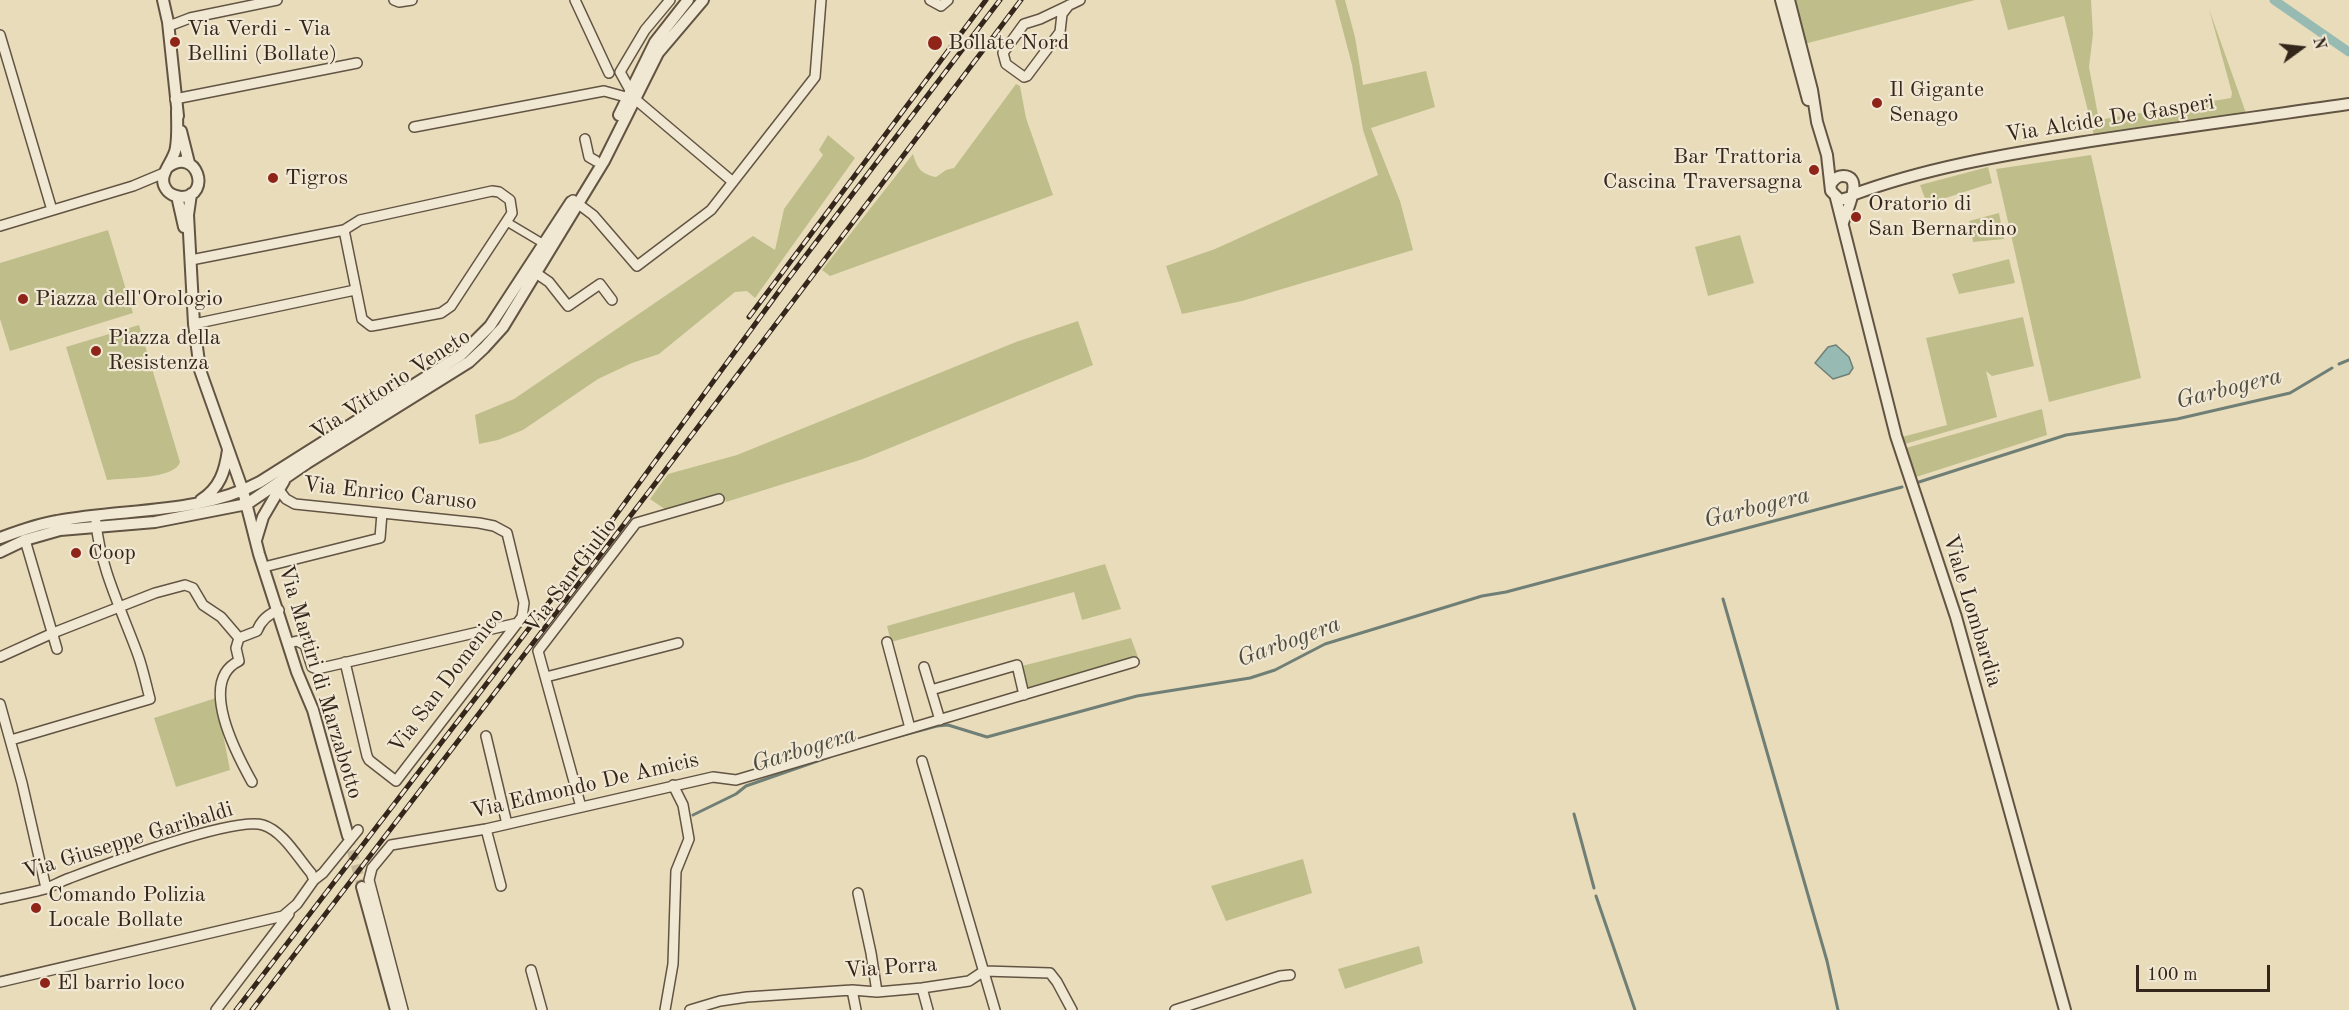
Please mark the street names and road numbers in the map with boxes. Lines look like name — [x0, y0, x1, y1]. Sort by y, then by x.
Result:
street label: Via Alcide De Gasperi — [2004, 89, 2216, 149]
street label: Via Vittorio Veneto — [306, 324, 476, 446]
street label: Via Enrico Caruso — [302, 472, 478, 516]
street label: Via San Giulio — [519, 513, 623, 639]
street label: Viale Lombardia — [1936, 532, 2008, 690]
street label: Via Martiri di Marzabotto — [272, 562, 368, 802]
street label: Via San Domenico — [384, 603, 510, 759]
street label: Via Edmondo De Amicis — [468, 747, 702, 825]
street label: Via Giuseppe Garibaldi — [20, 796, 236, 886]
street label: Via Porra — [844, 952, 938, 984]

